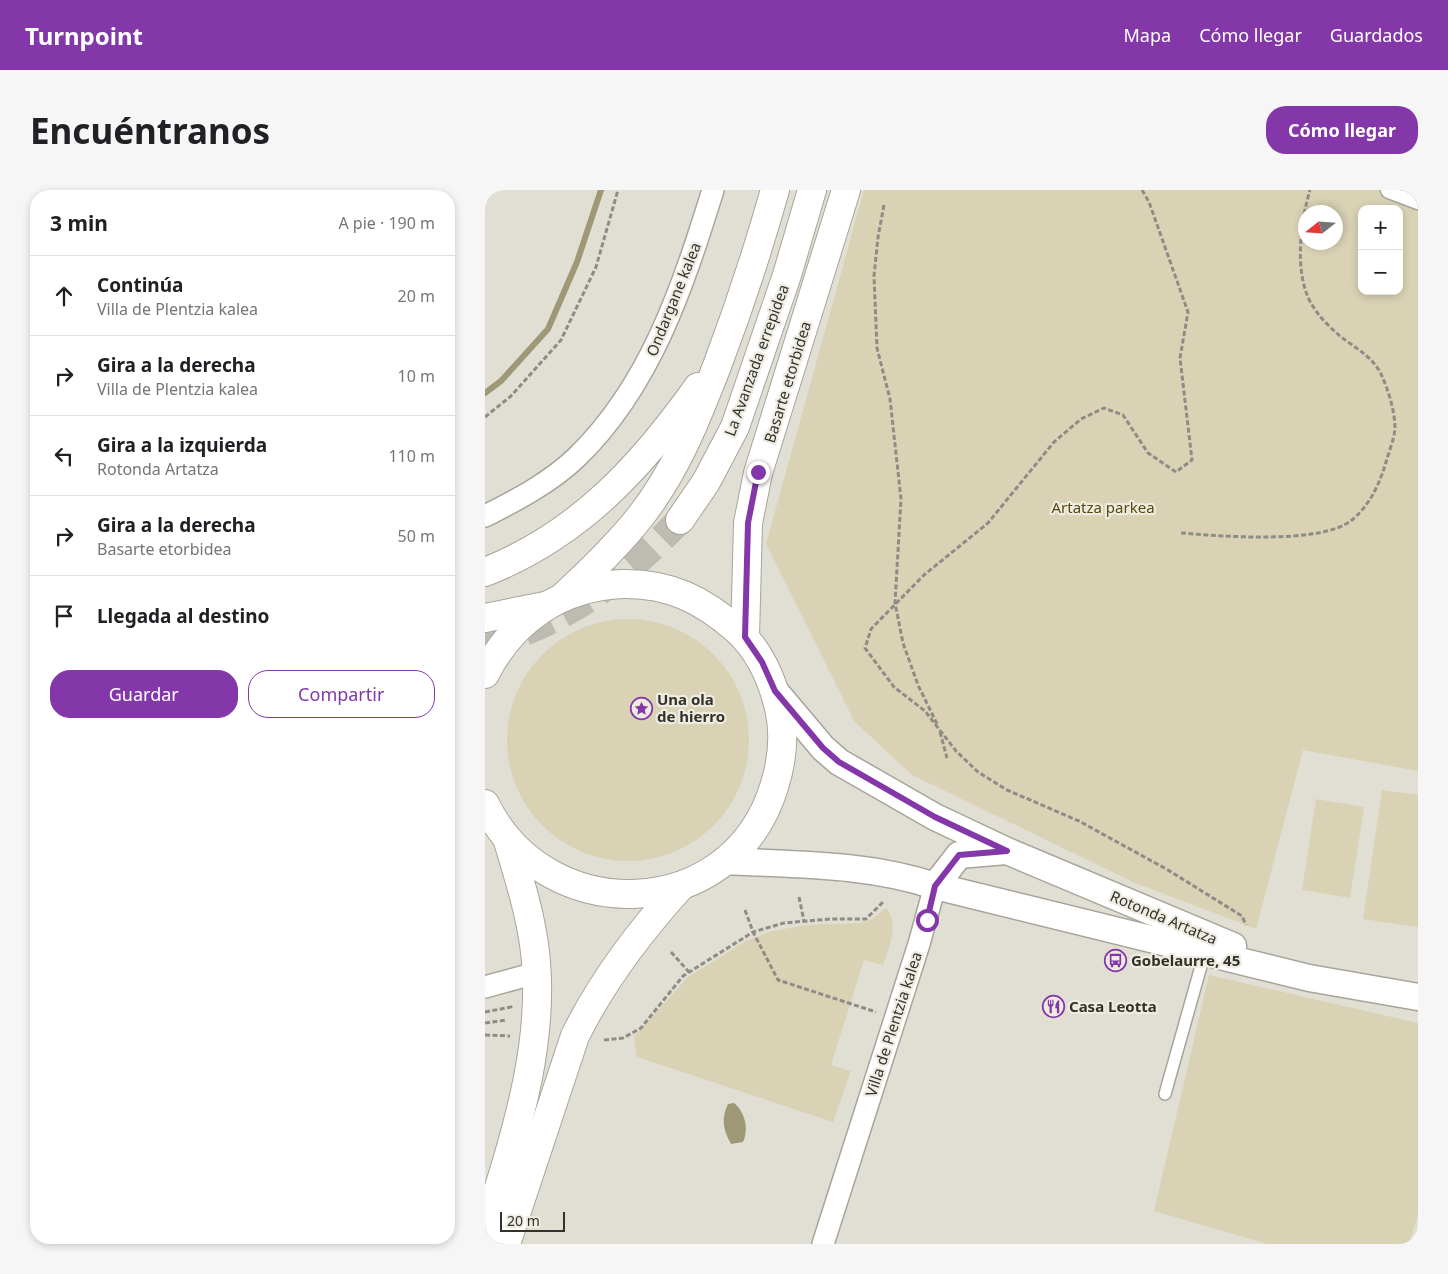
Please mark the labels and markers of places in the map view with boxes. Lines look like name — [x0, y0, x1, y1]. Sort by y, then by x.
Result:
place label: Una ola de hierro — [657, 689, 725, 726]
place icon: Una ola de hierro — [629, 696, 653, 720]
bus stop icon: Gobelaurre, 45 — [1103, 948, 1127, 972]
place label: Gobelaurre, 45 — [1131, 950, 1240, 970]
restaurant icon: Casa Leotta — [1041, 994, 1065, 1018]
place label: Casa Leotta — [1069, 996, 1157, 1016]

